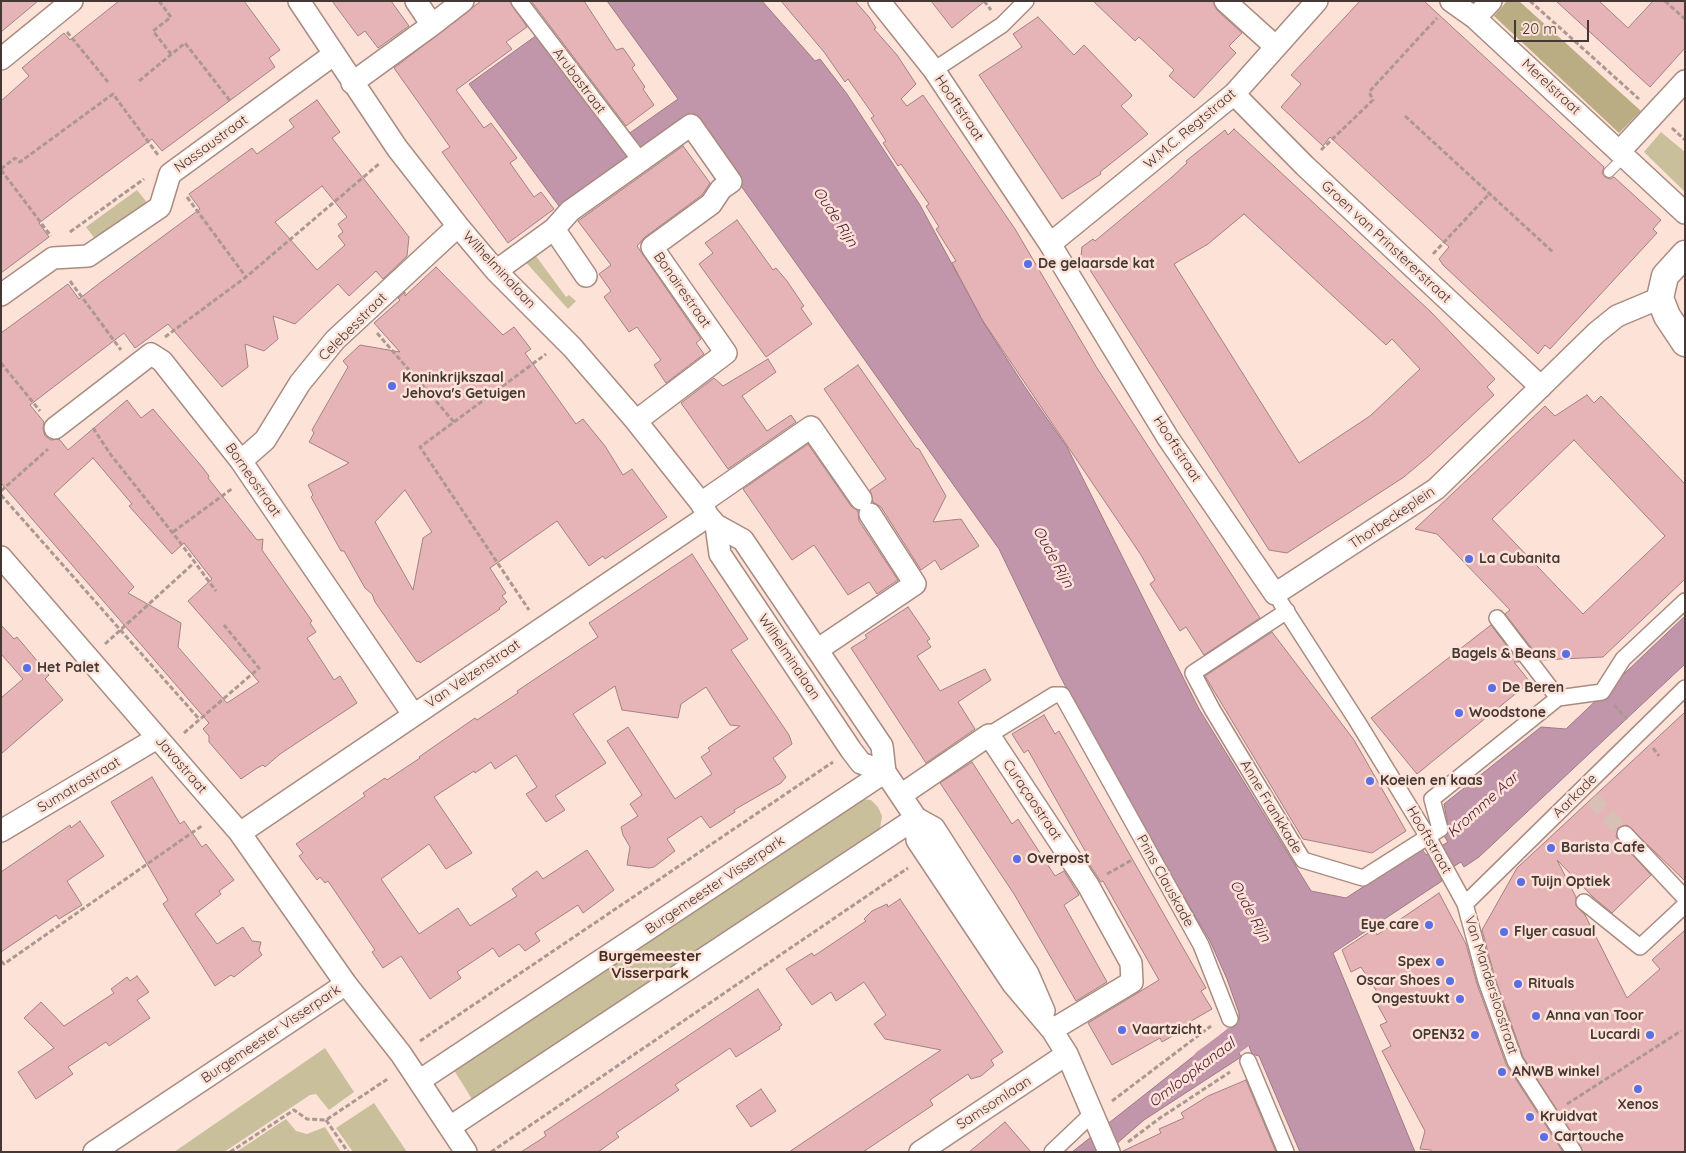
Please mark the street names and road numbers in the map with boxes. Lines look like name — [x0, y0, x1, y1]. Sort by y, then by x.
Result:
street label: Arubastraat — [549, 45, 609, 117]
street label: Merelstraat — [1518, 56, 1584, 118]
street label: Hooftstraat — [931, 72, 987, 144]
street label: W.M.C. Regtstraat — [1141, 86, 1239, 172]
street label: Nassaustraat — [171, 112, 251, 176]
street label: Groen van Prinstererstraat — [1318, 177, 1454, 307]
street label: Wilhelminalaan — [459, 228, 539, 312]
street label: Bonairestraat — [650, 249, 714, 331]
street label: Celebesstraat — [315, 289, 391, 365]
street label: Hooftstraat — [1149, 413, 1205, 485]
street label: Borneostraat — [222, 440, 284, 520]
street label: Thorbeckeplein — [1346, 483, 1438, 553]
street label: Wilhelminalaan — [754, 611, 824, 703]
street label: Van Velzenstraat — [422, 636, 524, 712]
street label: Javastraat — [152, 733, 210, 797]
street label: Sumatrastraat — [34, 754, 124, 816]
street label: Curaçaostraat — [999, 757, 1065, 843]
street label: Anne Frankkade — [1236, 757, 1306, 857]
street label: Aarkade — [1549, 770, 1601, 822]
street label: Hooftstraat — [1403, 803, 1455, 877]
street label: Burgemeester Visserpark — [642, 832, 788, 938]
street label: Prins Clauskade — [1133, 832, 1197, 930]
street label: Van Mandersloostraat — [1461, 914, 1521, 1056]
street label: Burgemeester Visserpark — [198, 981, 344, 1087]
street label: Samsomlaan — [954, 1073, 1034, 1133]

